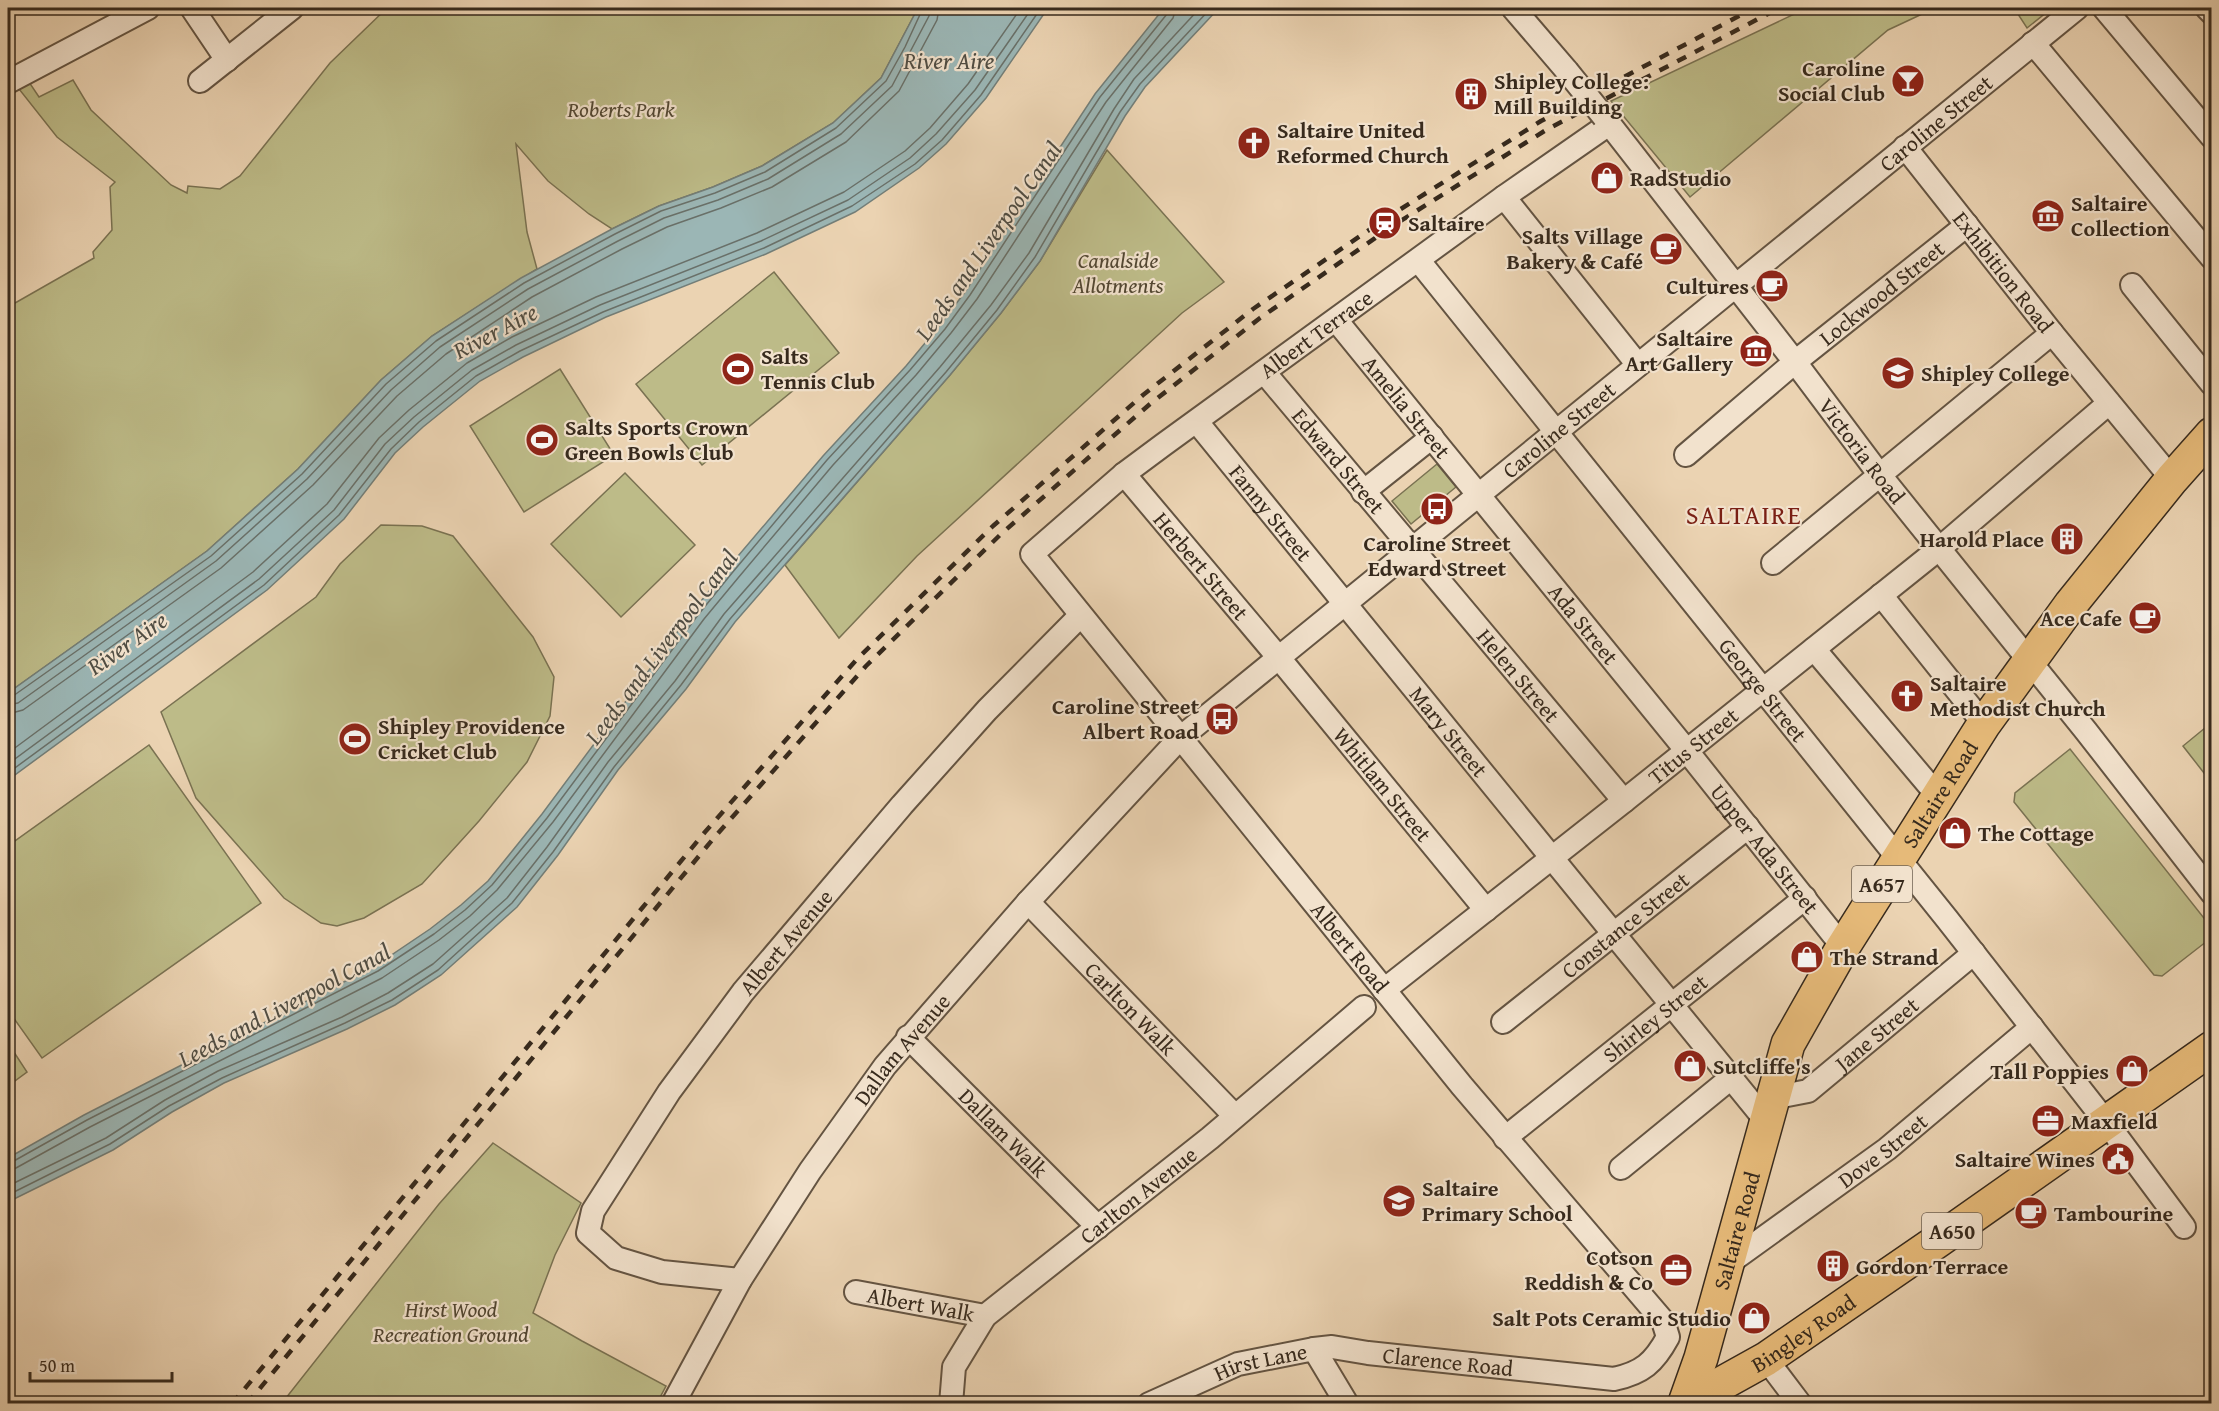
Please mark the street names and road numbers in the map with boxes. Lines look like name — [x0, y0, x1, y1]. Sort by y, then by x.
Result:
street label: Caroline Street — [1872, 67, 1999, 179]
street label: Exhibition Road — [1945, 204, 2062, 340]
street label: Lockwood Street — [1812, 233, 1951, 353]
street label: Albert Terrace — [1253, 282, 1379, 386]
street label: Amelia Street — [1355, 348, 1459, 466]
street label: Caroline Street — [1495, 374, 1622, 486]
street label: Victoria Road — [1811, 391, 1913, 511]
street label: Edward Street — [1285, 401, 1393, 521]
street label: Fanny Street — [1222, 457, 1320, 568]
street label: Herbert Street — [1146, 505, 1257, 627]
street label: Ada Street — [1541, 577, 1626, 671]
street label: Helen Street — [1470, 621, 1568, 730]
street label: George Street — [1711, 631, 1815, 749]
street label: Mary Street — [1402, 679, 1496, 784]
street label: Titus Street — [1641, 699, 1745, 792]
street label: Whitlam Street — [1326, 720, 1440, 849]
street label: Saltaire Road — [1894, 734, 1986, 854]
street label: Upper Ada Street — [1703, 777, 1827, 921]
street label: Constance Street — [1554, 864, 1696, 986]
road number: A657 — [1852, 866, 1912, 902]
street label: Albert Avenue — [731, 882, 840, 1002]
street label: Albert Road — [1303, 895, 1397, 1000]
street label: Carlton Walk — [1078, 954, 1185, 1063]
street label: Shirley Street — [1596, 966, 1714, 1070]
street label: Dallam Avenue — [846, 986, 958, 1112]
street label: Jane Street — [1825, 989, 1926, 1080]
street label: Dallam Walk — [951, 1080, 1056, 1185]
street label: Dove Street — [1831, 1106, 1934, 1195]
street label: Carlton Avenue — [1073, 1138, 1204, 1251]
street label: Saltaire Road — [1705, 1167, 1768, 1293]
road number: A650 — [1922, 1213, 1982, 1249]
street label: Albert Walk — [865, 1278, 978, 1330]
street label: Bingley Road — [1745, 1286, 1862, 1380]
street label: Hirst Lane — [1209, 1335, 1310, 1389]
street label: Clarence Road — [1381, 1339, 1515, 1384]

